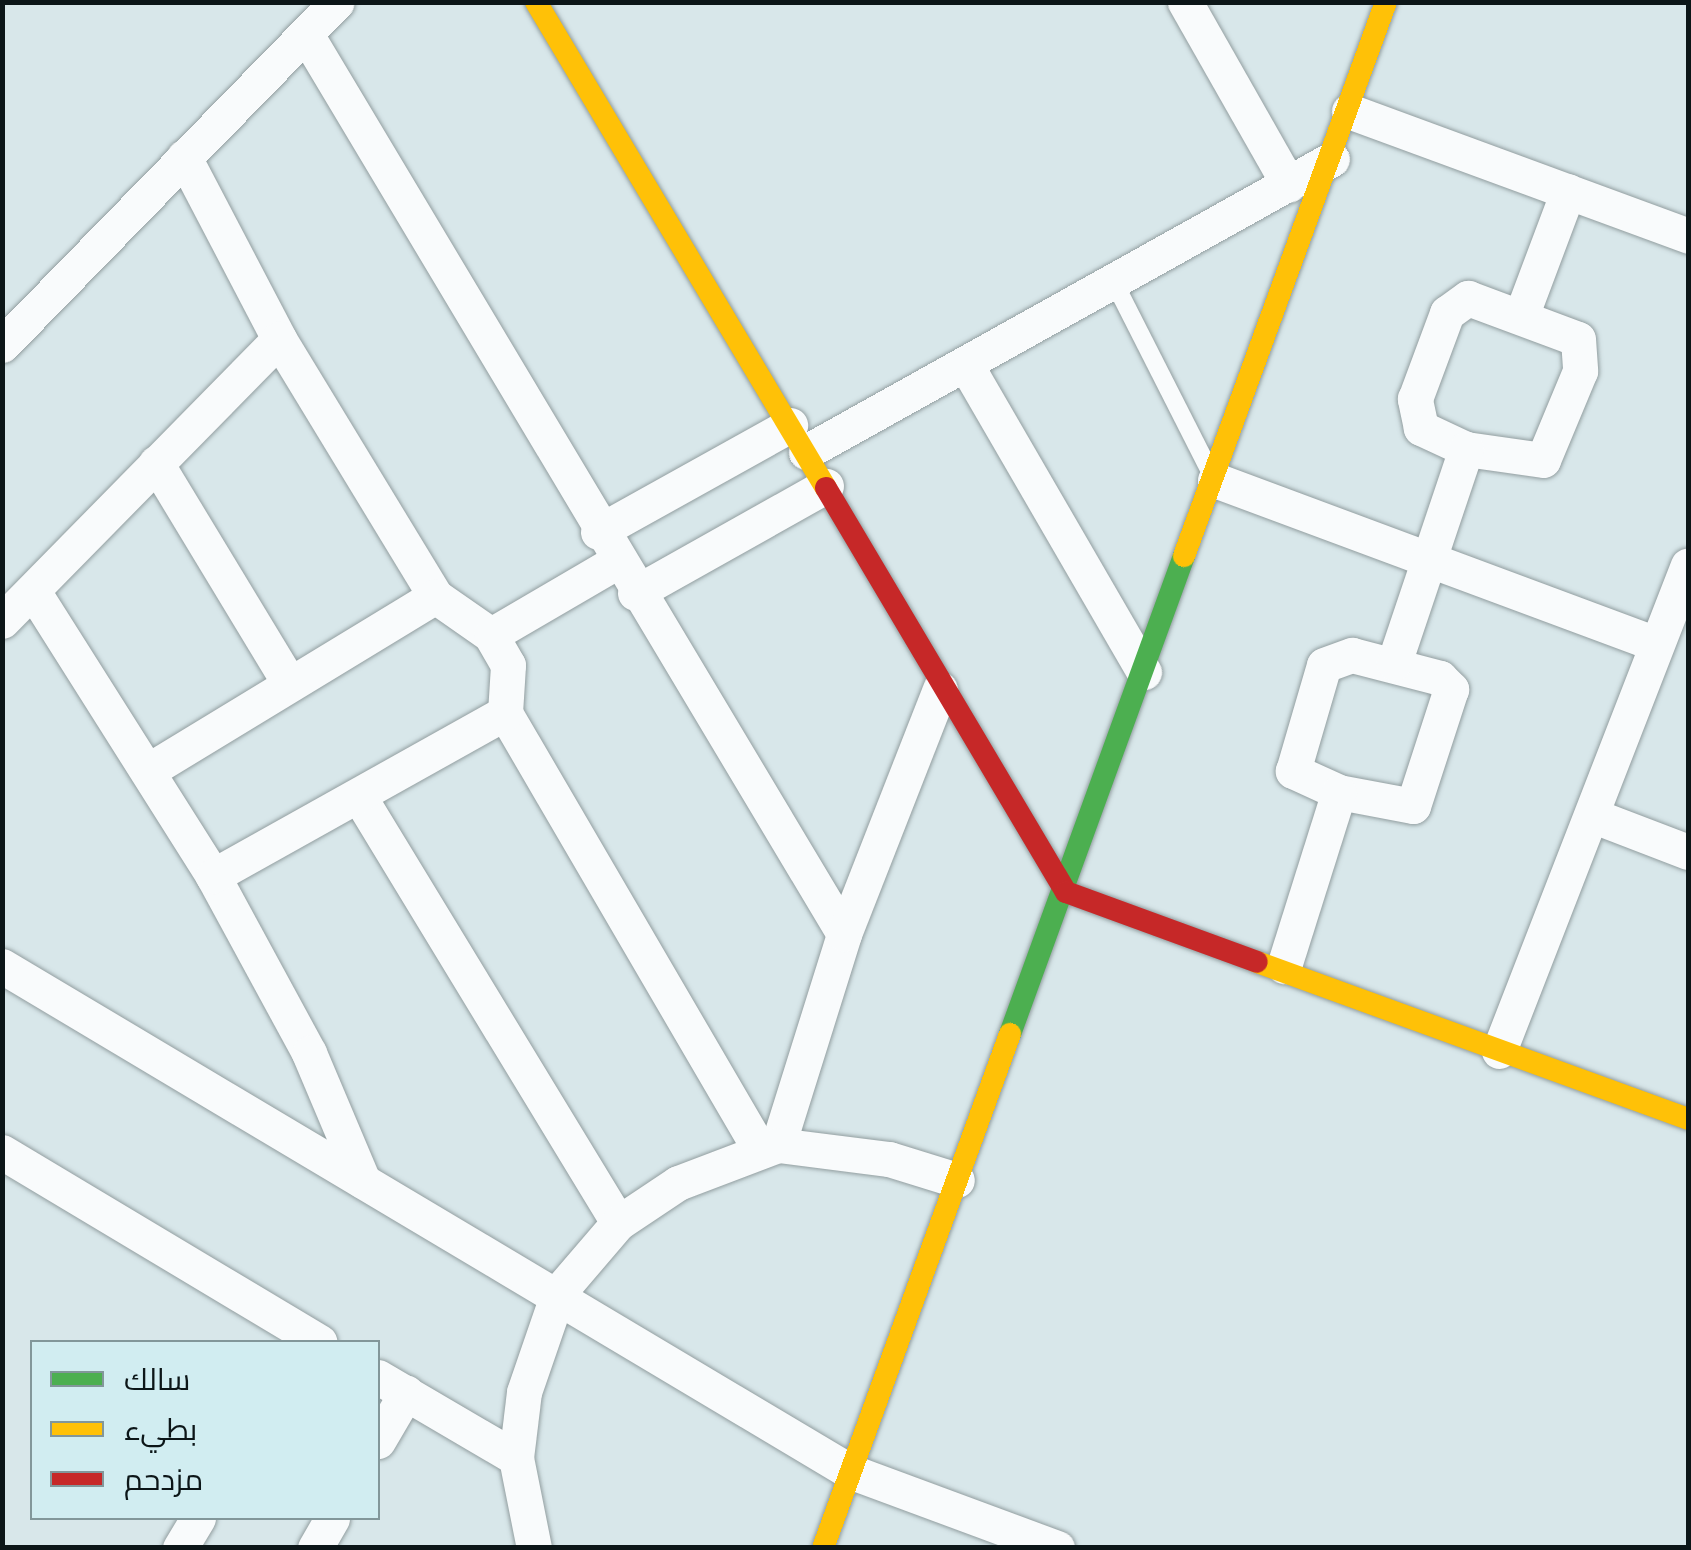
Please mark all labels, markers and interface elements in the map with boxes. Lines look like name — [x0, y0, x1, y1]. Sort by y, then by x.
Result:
legend — [30, 1340, 380, 1520]
text: سالك — [124, 1358, 190, 1398]
text: بطيء — [124, 1408, 197, 1448]
text: مزدحم — [124, 1458, 203, 1498]

